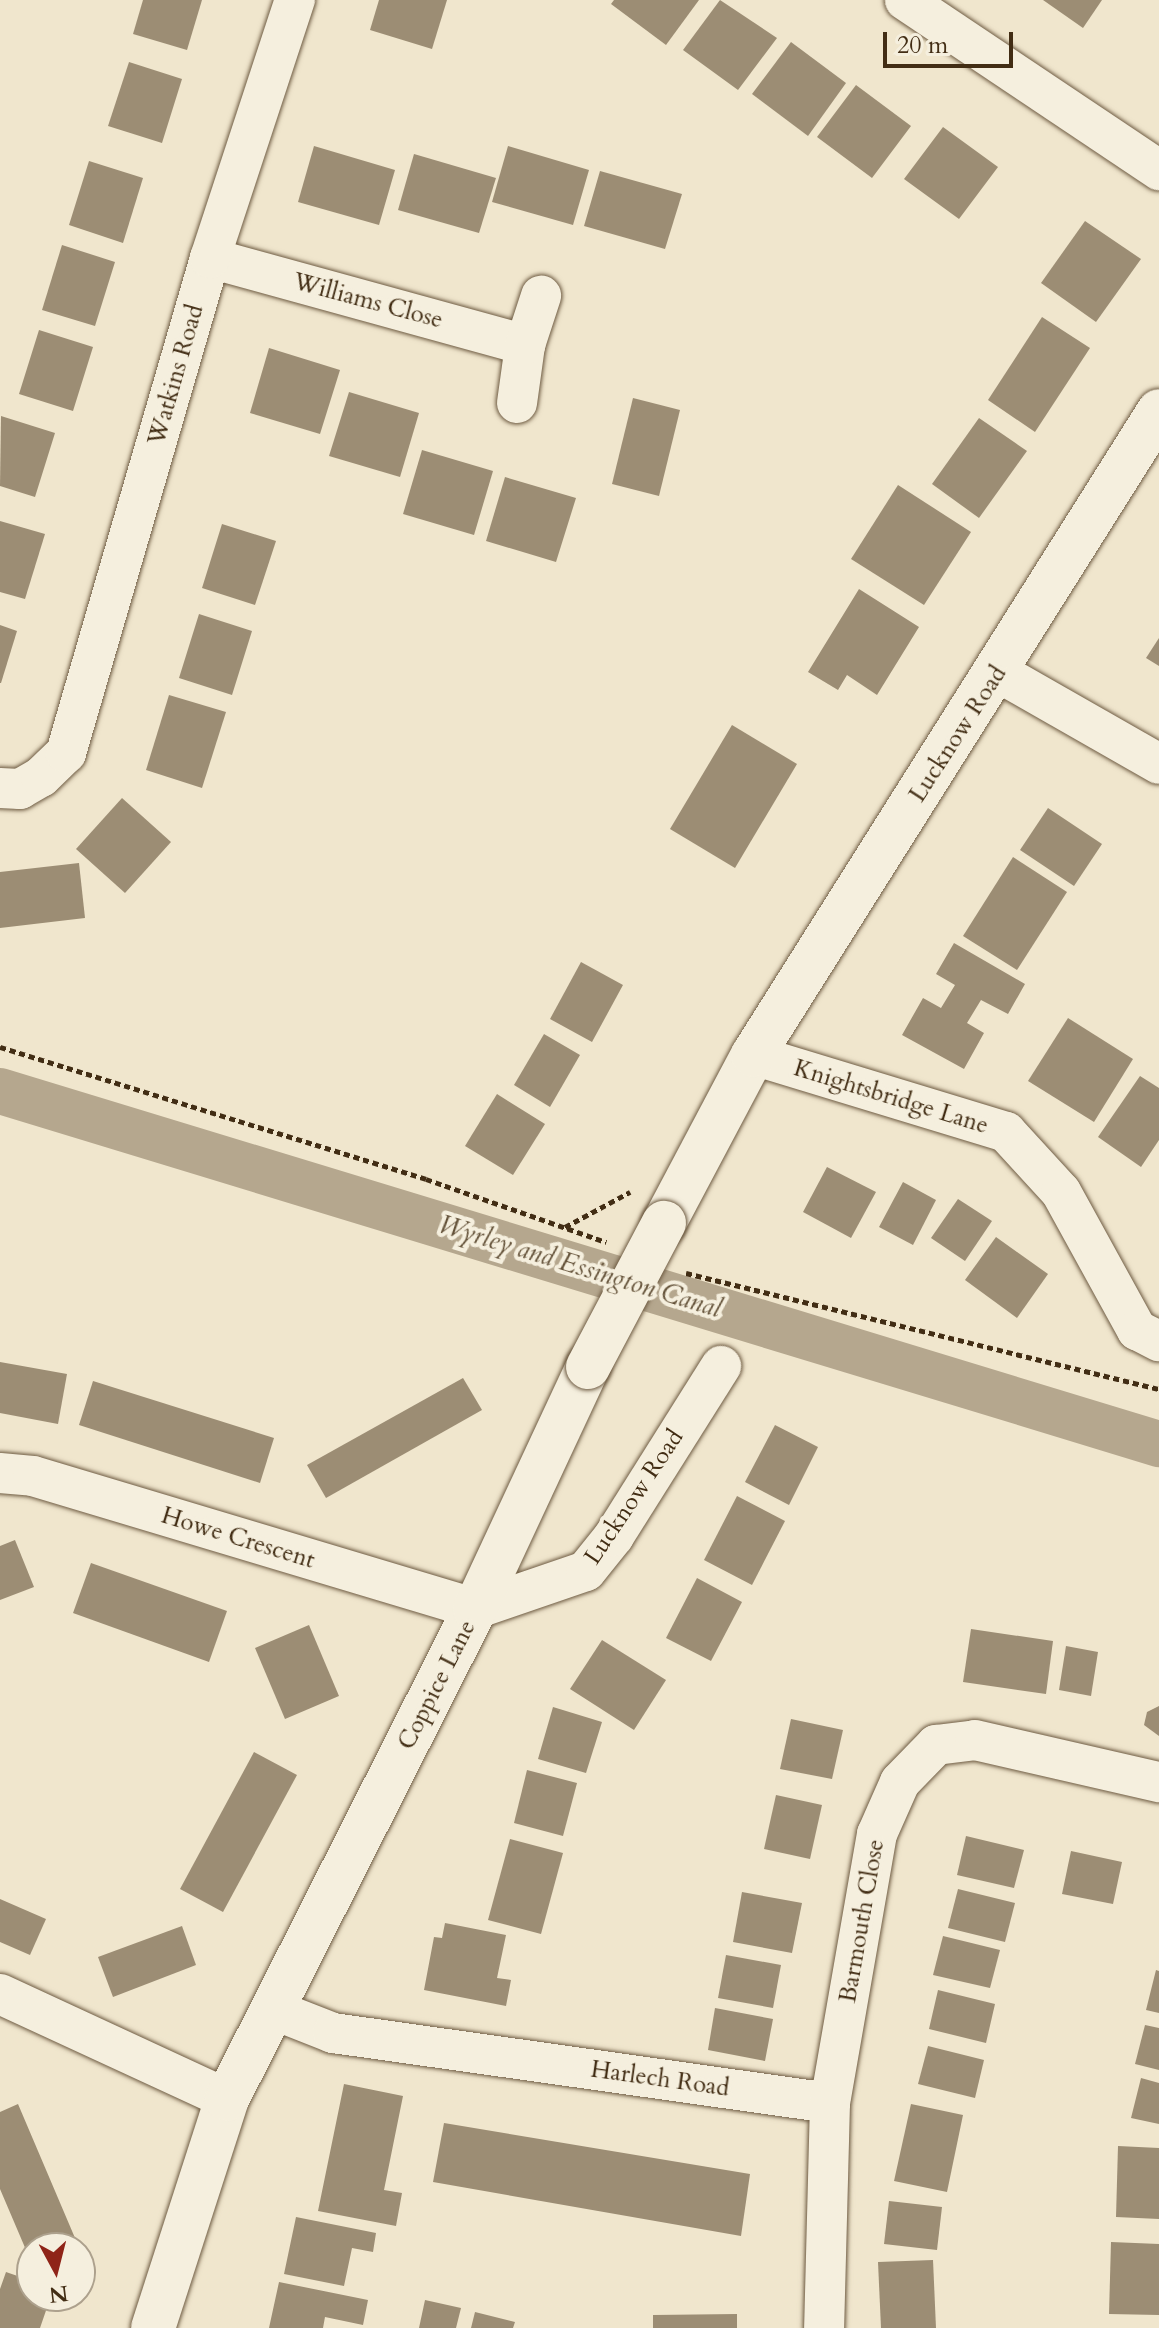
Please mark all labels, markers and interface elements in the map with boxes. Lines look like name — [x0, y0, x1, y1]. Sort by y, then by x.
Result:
scale bar — [887, 16, 1017, 66]
text: 20 m — [897, 29, 948, 62]
street label: Williams Close — [290, 267, 446, 335]
street label: Watkins Road — [142, 301, 210, 449]
street label: Lucknow Road — [903, 661, 1013, 807]
street label: Knightsbridge Lane — [790, 1054, 992, 1140]
water label: Wyrley and Essington Canal — [435, 1209, 725, 1325]
street label: Lucknow Road — [578, 1424, 690, 1570]
street label: Howe Crescent — [158, 1501, 318, 1575]
street label: Coppice Lane — [392, 1615, 482, 1755]
street label: Barmouth Close — [833, 1837, 891, 2005]
street label: Harlech Road — [589, 2055, 731, 2103]
north arrow — [16, 2232, 96, 2312]
text: N — [47, 2278, 70, 2310]

